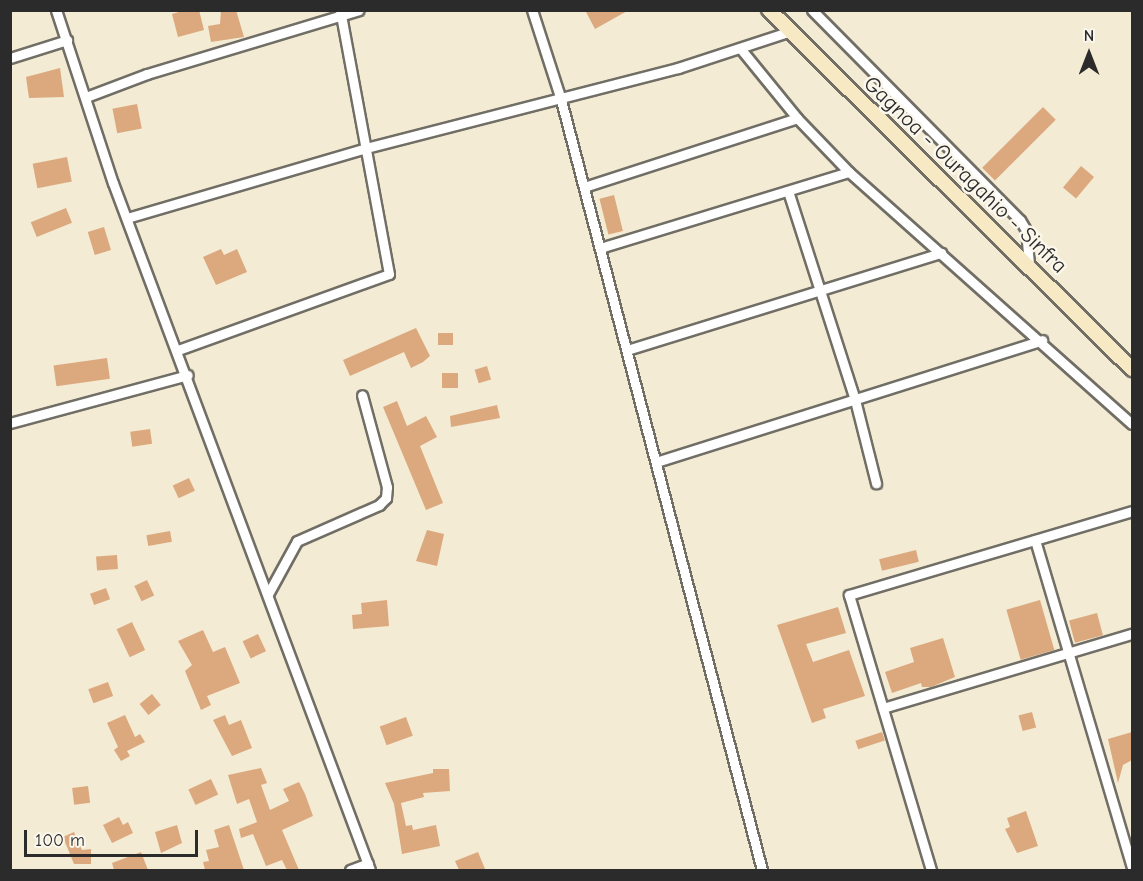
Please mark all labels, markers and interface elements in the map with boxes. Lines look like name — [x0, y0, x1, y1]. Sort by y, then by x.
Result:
north arrow — [1059, 24, 1119, 84]
text: N — [1084, 27, 1094, 45]
street label: Gagnoa - Ouragahio - Sinfra — [858, 71, 1072, 279]
scale bar — [27, 818, 201, 856]
text: 100 m — [35, 830, 85, 851]

